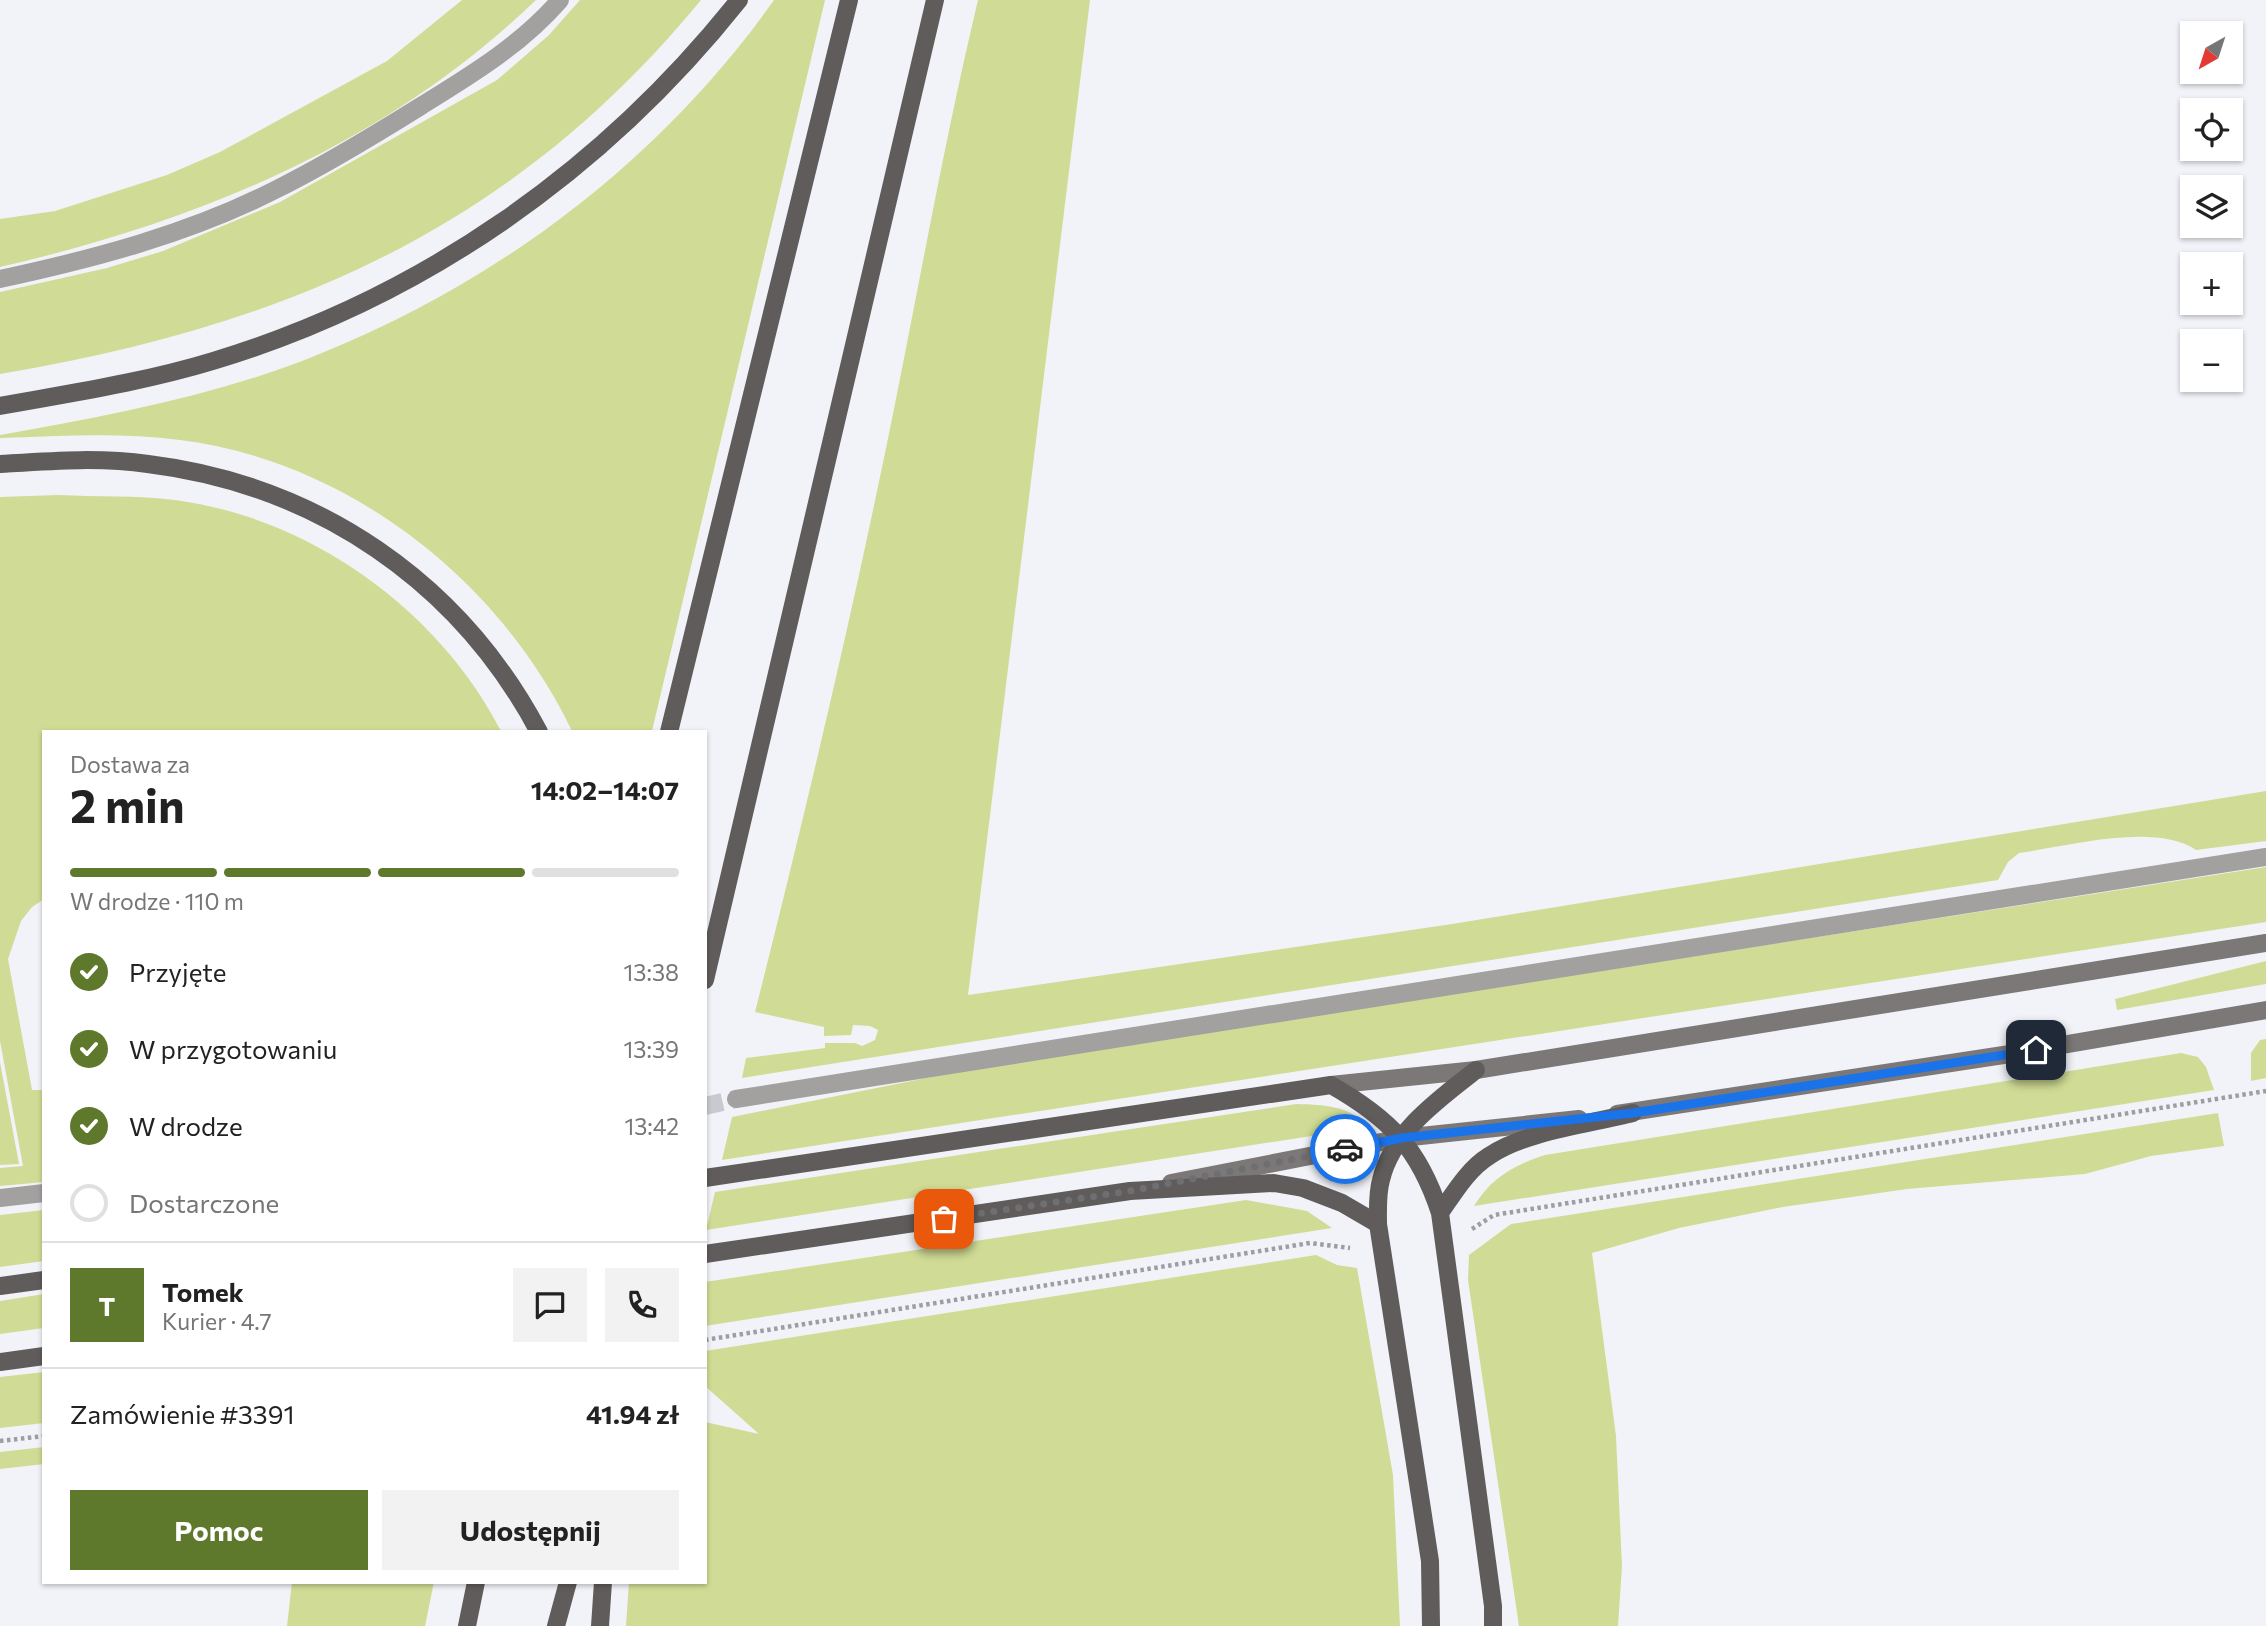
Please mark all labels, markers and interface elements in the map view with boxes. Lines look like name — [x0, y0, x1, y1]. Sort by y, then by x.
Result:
north arrow — [2180, 21, 2244, 84]
map controls — [2180, 21, 2243, 392]
button: locate — [2180, 98, 2243, 161]
button: layers — [2180, 175, 2243, 238]
button: + — [2180, 252, 2243, 315]
button: − — [2180, 329, 2243, 392]
text: Dostawa za — [70, 750, 190, 778]
text: 14:02–14:07 — [531, 774, 679, 805]
text: 2 min — [70, 776, 185, 832]
text: W drodze · 110 m — [70, 887, 244, 915]
icon: check — [70, 953, 108, 991]
text: Przyjęte — [129, 956, 226, 987]
text: 13:38 — [624, 958, 679, 986]
pin — [2006, 1020, 2066, 1080]
icon: check — [70, 1030, 108, 1068]
icon: home — [2017, 1031, 2055, 1069]
text: W przygotowaniu — [129, 1033, 337, 1064]
text: 13:39 — [624, 1035, 679, 1063]
icon: check — [70, 1107, 108, 1145]
text: W drodze — [129, 1110, 243, 1141]
text: 13:42 — [624, 1112, 679, 1140]
courier — [1310, 1114, 1380, 1184]
icon: car — [1326, 1130, 1364, 1168]
text: Dostarczone — [129, 1187, 279, 1218]
pin — [914, 1189, 974, 1249]
icon: bag — [925, 1200, 963, 1238]
button: chat — [513, 1268, 587, 1342]
button: phone — [605, 1268, 679, 1342]
text: Tomek — [162, 1276, 244, 1307]
text: T — [99, 1290, 115, 1321]
text: Kurier · 4.7 — [162, 1307, 272, 1335]
text: Zamówienie #3391 — [70, 1398, 295, 1429]
text: 41.94 zł — [586, 1398, 679, 1429]
button: Pomoc — [70, 1490, 368, 1570]
button: Udostępnij — [382, 1490, 679, 1570]

